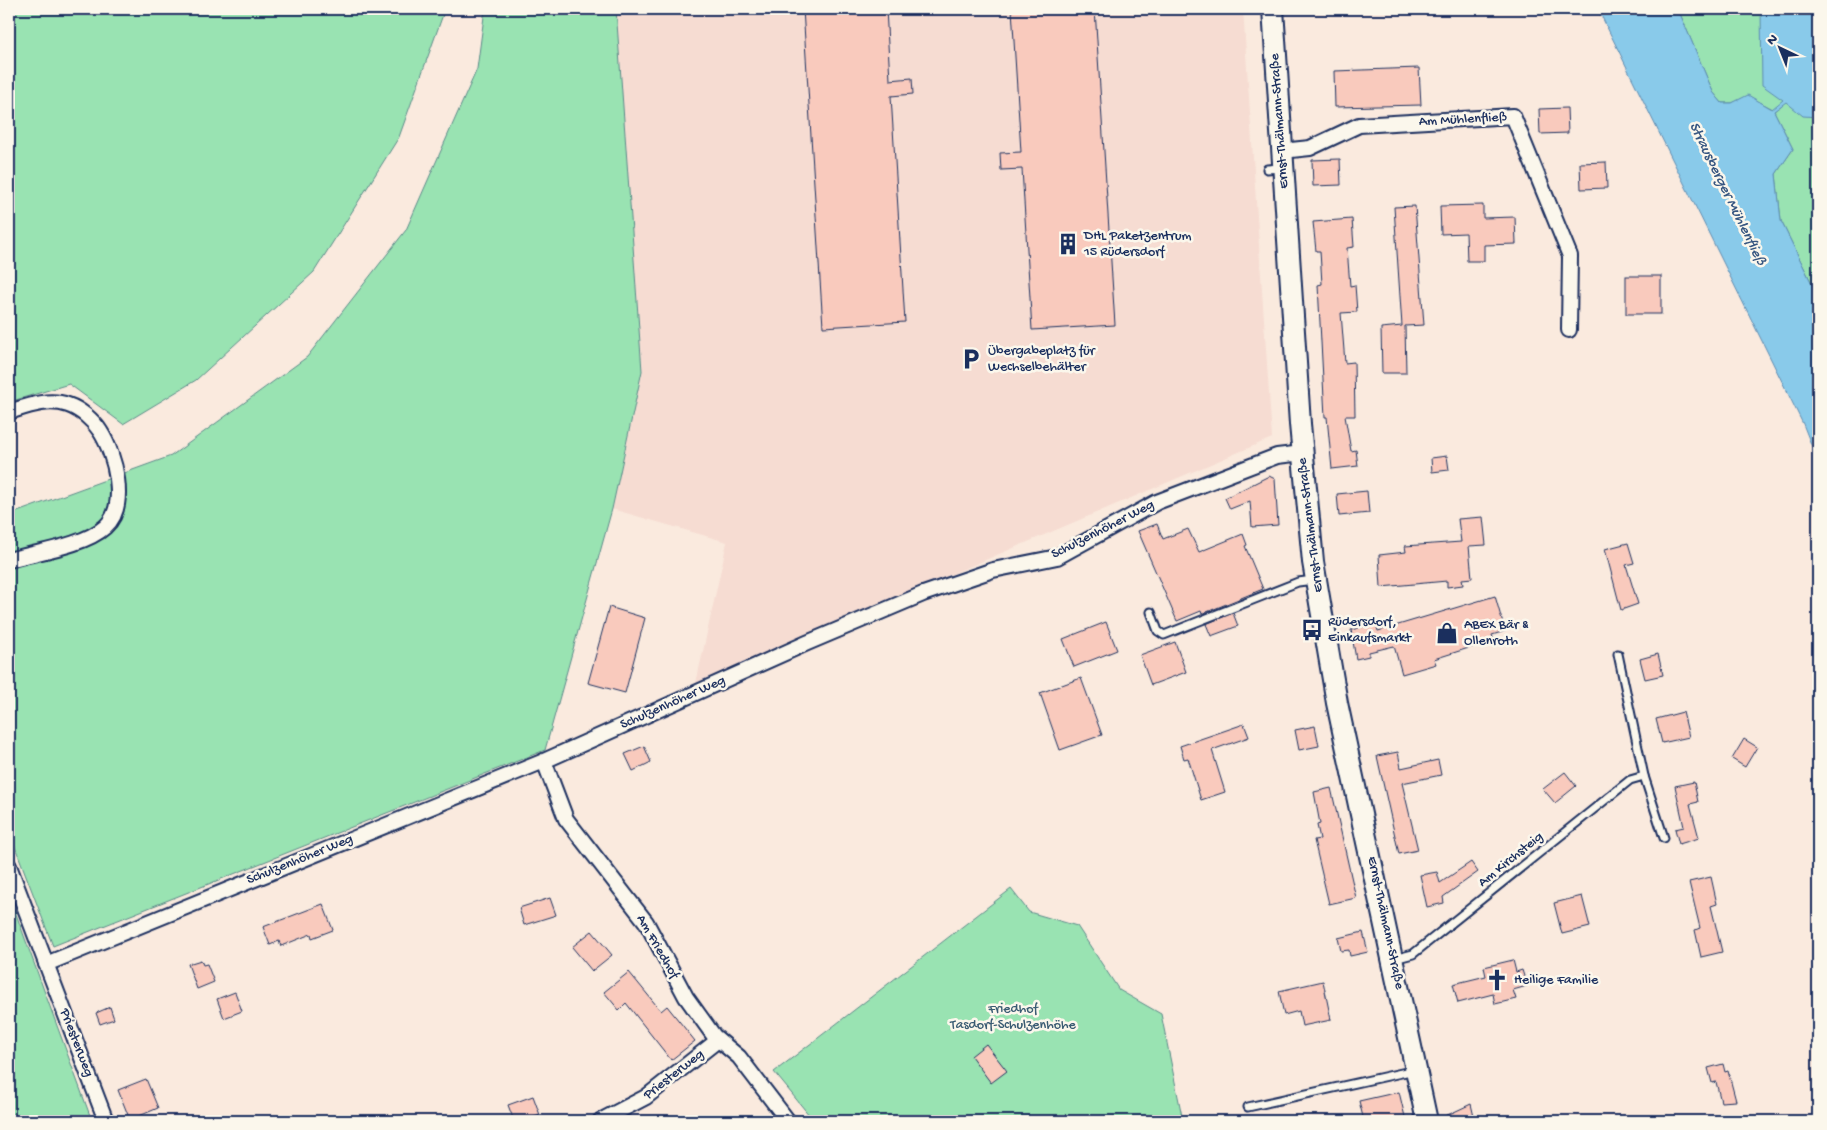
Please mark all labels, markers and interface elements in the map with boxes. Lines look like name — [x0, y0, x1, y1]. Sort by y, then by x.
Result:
north arrow — [1754, 22, 1804, 72]
text: N — [1764, 31, 1782, 50]
street label: Ernst-Thälmann-Straße — [1267, 52, 1293, 189]
street label: Am Mühlenfließ — [1418, 109, 1508, 131]
water label: Strausberger Mühlenfließ — [1684, 119, 1770, 269]
place label: DHL Paketzentrum 15 Rüdersdorf — [1083, 228, 1192, 261]
building icon: DHL Paketzentrum 15 Rüdersdorf — [1055, 231, 1081, 257]
place label: Übergabeplatz für Wechselbehälter — [988, 343, 1096, 376]
parking icon: Übergabeplatz für Wechselbehälter — [958, 346, 984, 372]
street label: Ernst-Thälmann-Straße — [1294, 456, 1328, 593]
street label: Schulzenhöher Weg — [1049, 497, 1157, 563]
place label: Rüdersdorf, Einkaufsmarkt — [1328, 614, 1412, 647]
bus stop icon: Rüdersdorf, Einkaufsmarkt — [1299, 617, 1325, 643]
place label: ABEX Bär & Ollenroth — [1464, 617, 1529, 650]
shop icon: ABEX Bär & Ollenroth — [1434, 620, 1460, 646]
street label: Schulzenhöher Weg — [618, 672, 728, 734]
street label: Am Kirchsteig — [1475, 829, 1547, 891]
street label: Schulzenhöher Weg — [244, 831, 356, 889]
street label: Ernst-Thälmann-Straße — [1363, 855, 1408, 992]
street label: Am Friedhof — [632, 912, 683, 984]
church icon: Heilige Familie — [1484, 967, 1510, 993]
place label: Heilige Familie — [1514, 972, 1599, 989]
park label: Friedhof Tasdorf-Schulzenhöhe — [949, 1001, 1076, 1034]
street label: Priesterweg — [55, 1005, 97, 1080]
street label: Priesterweg — [640, 1046, 708, 1104]

